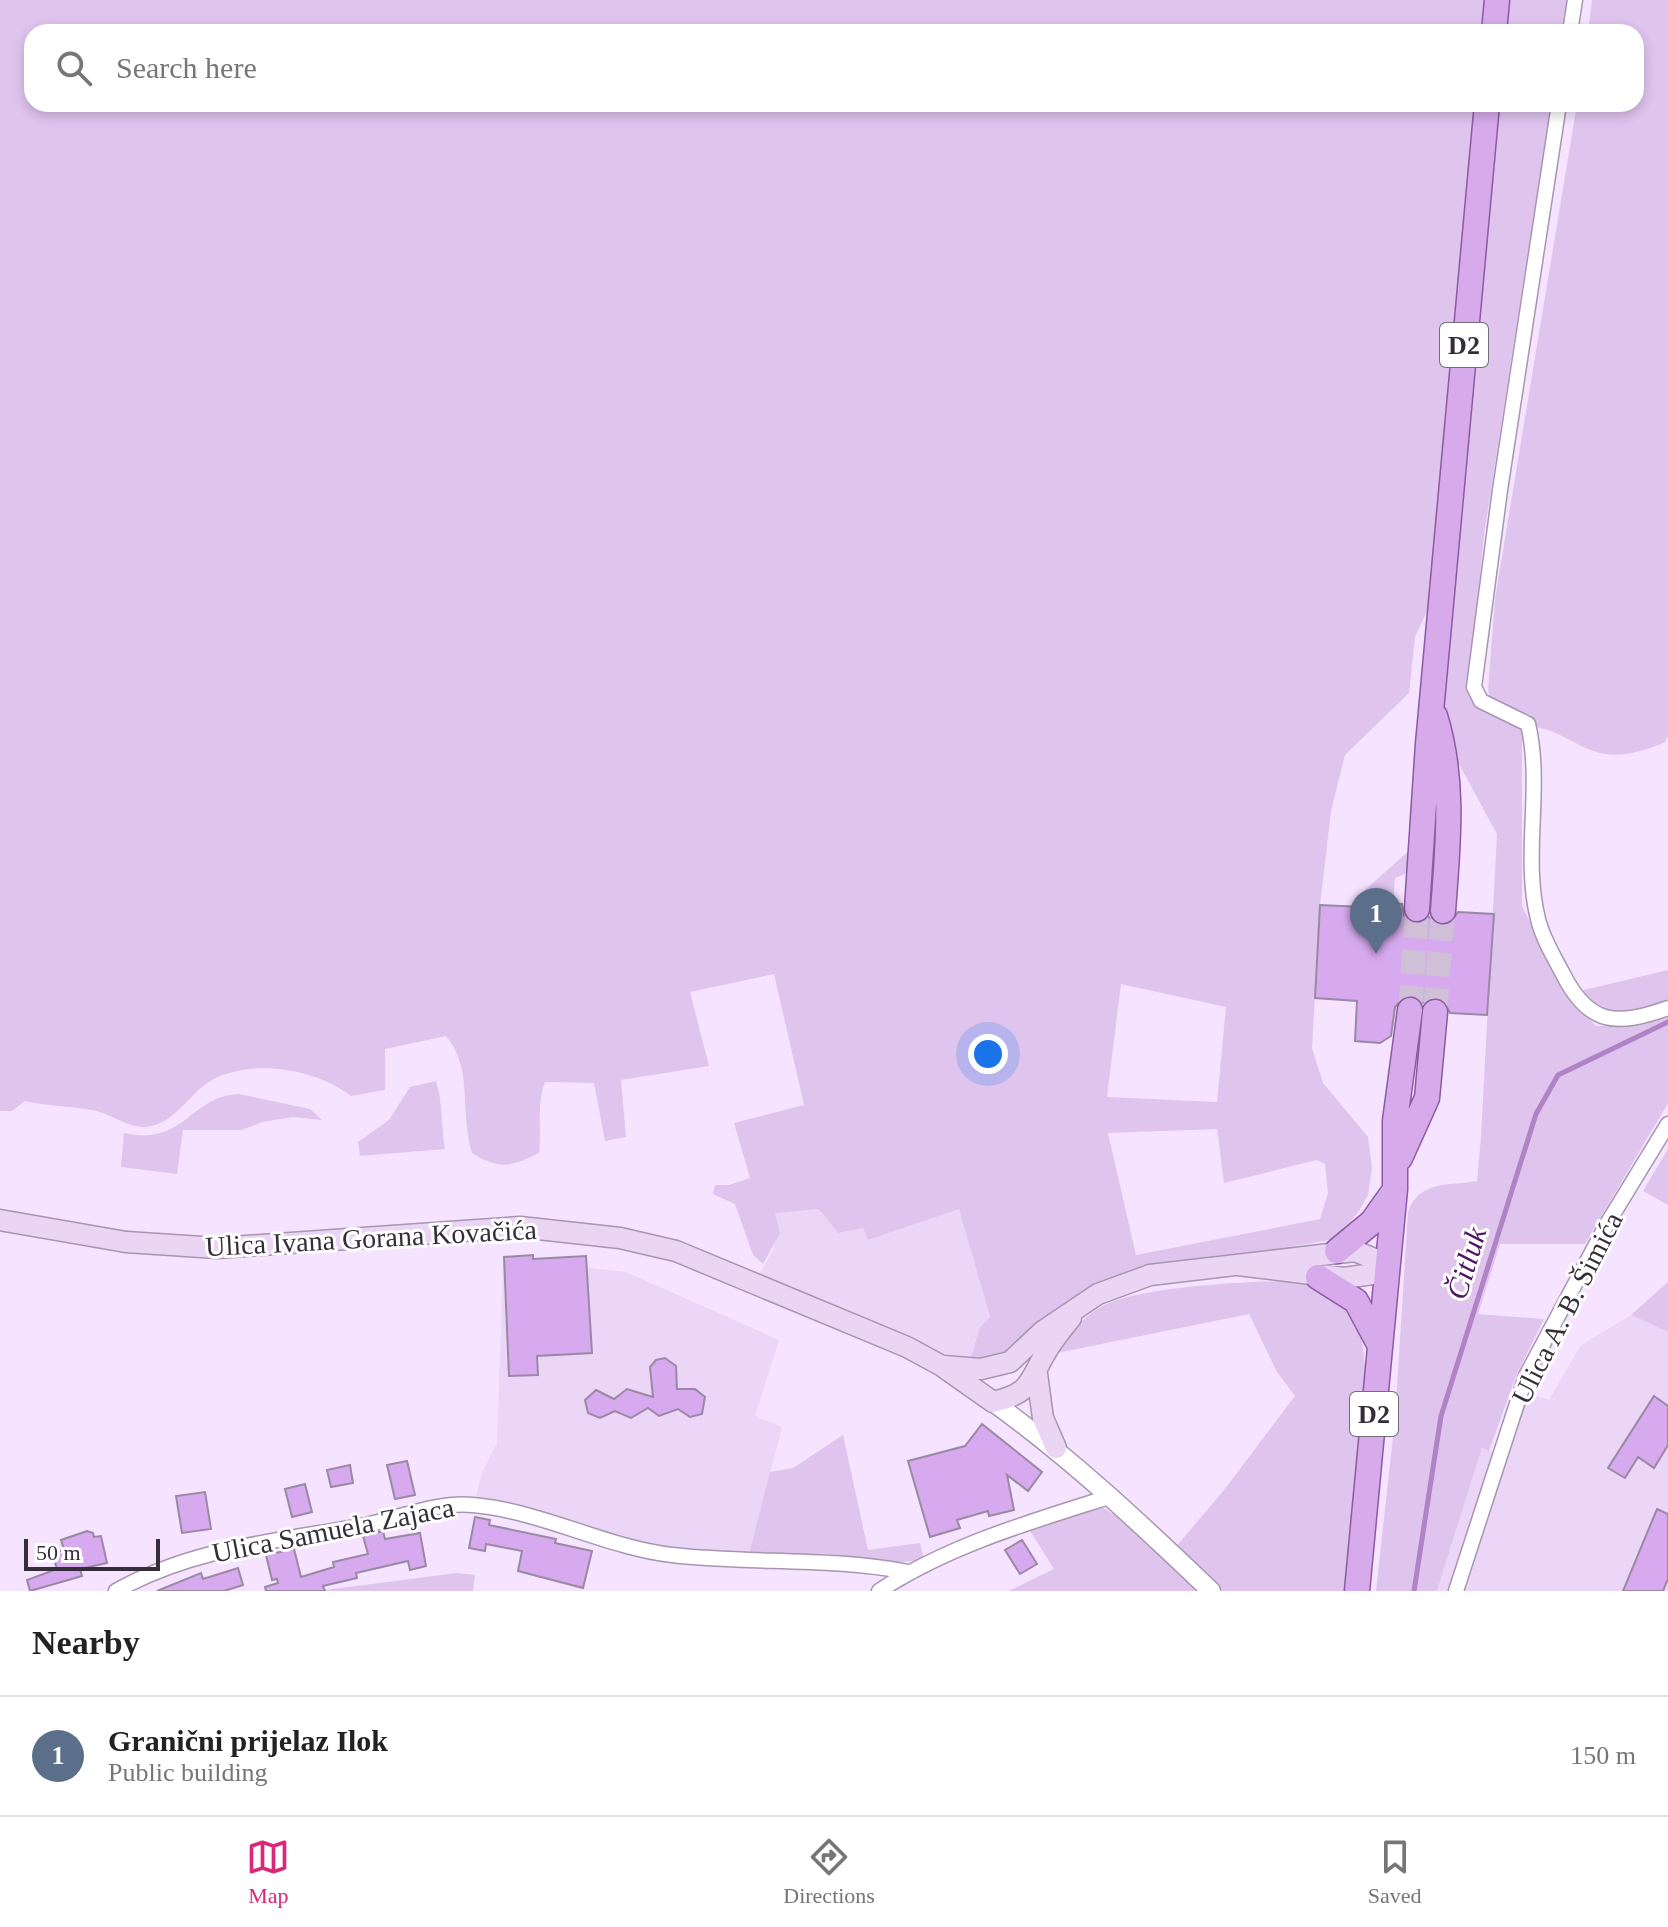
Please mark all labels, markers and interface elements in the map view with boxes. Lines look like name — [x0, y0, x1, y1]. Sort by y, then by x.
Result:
search box — [24, 24, 1644, 112]
icon: search — [52, 46, 96, 90]
text: Search here — [116, 51, 257, 84]
road number: D2 — [1440, 323, 1488, 367]
pin: 1 — [1350, 888, 1402, 954]
your location — [968, 1034, 1008, 1074]
street label: Ulica A. B. Šimića — [1505, 1207, 1629, 1409]
street label: Ulica Ivana Gorana Kovačića — [204, 1214, 538, 1262]
water label: Čitluk — [1439, 1222, 1493, 1303]
road number: D2 — [1350, 1392, 1398, 1436]
street label: Ulica Samuela Zajaca — [209, 1491, 457, 1569]
scale bar — [24, 1535, 160, 1571]
text: 50 m — [36, 1540, 81, 1565]
text: Nearby — [32, 1624, 140, 1661]
text: Granični prijelaz Ilok — [108, 1724, 388, 1757]
text: 1 — [52, 1741, 65, 1770]
text: 150 m — [1570, 1741, 1636, 1770]
text: Public building — [108, 1758, 268, 1787]
tab: Map — [246, 1835, 290, 1909]
tab: Directions — [783, 1835, 875, 1909]
tab: Saved — [1368, 1835, 1422, 1909]

